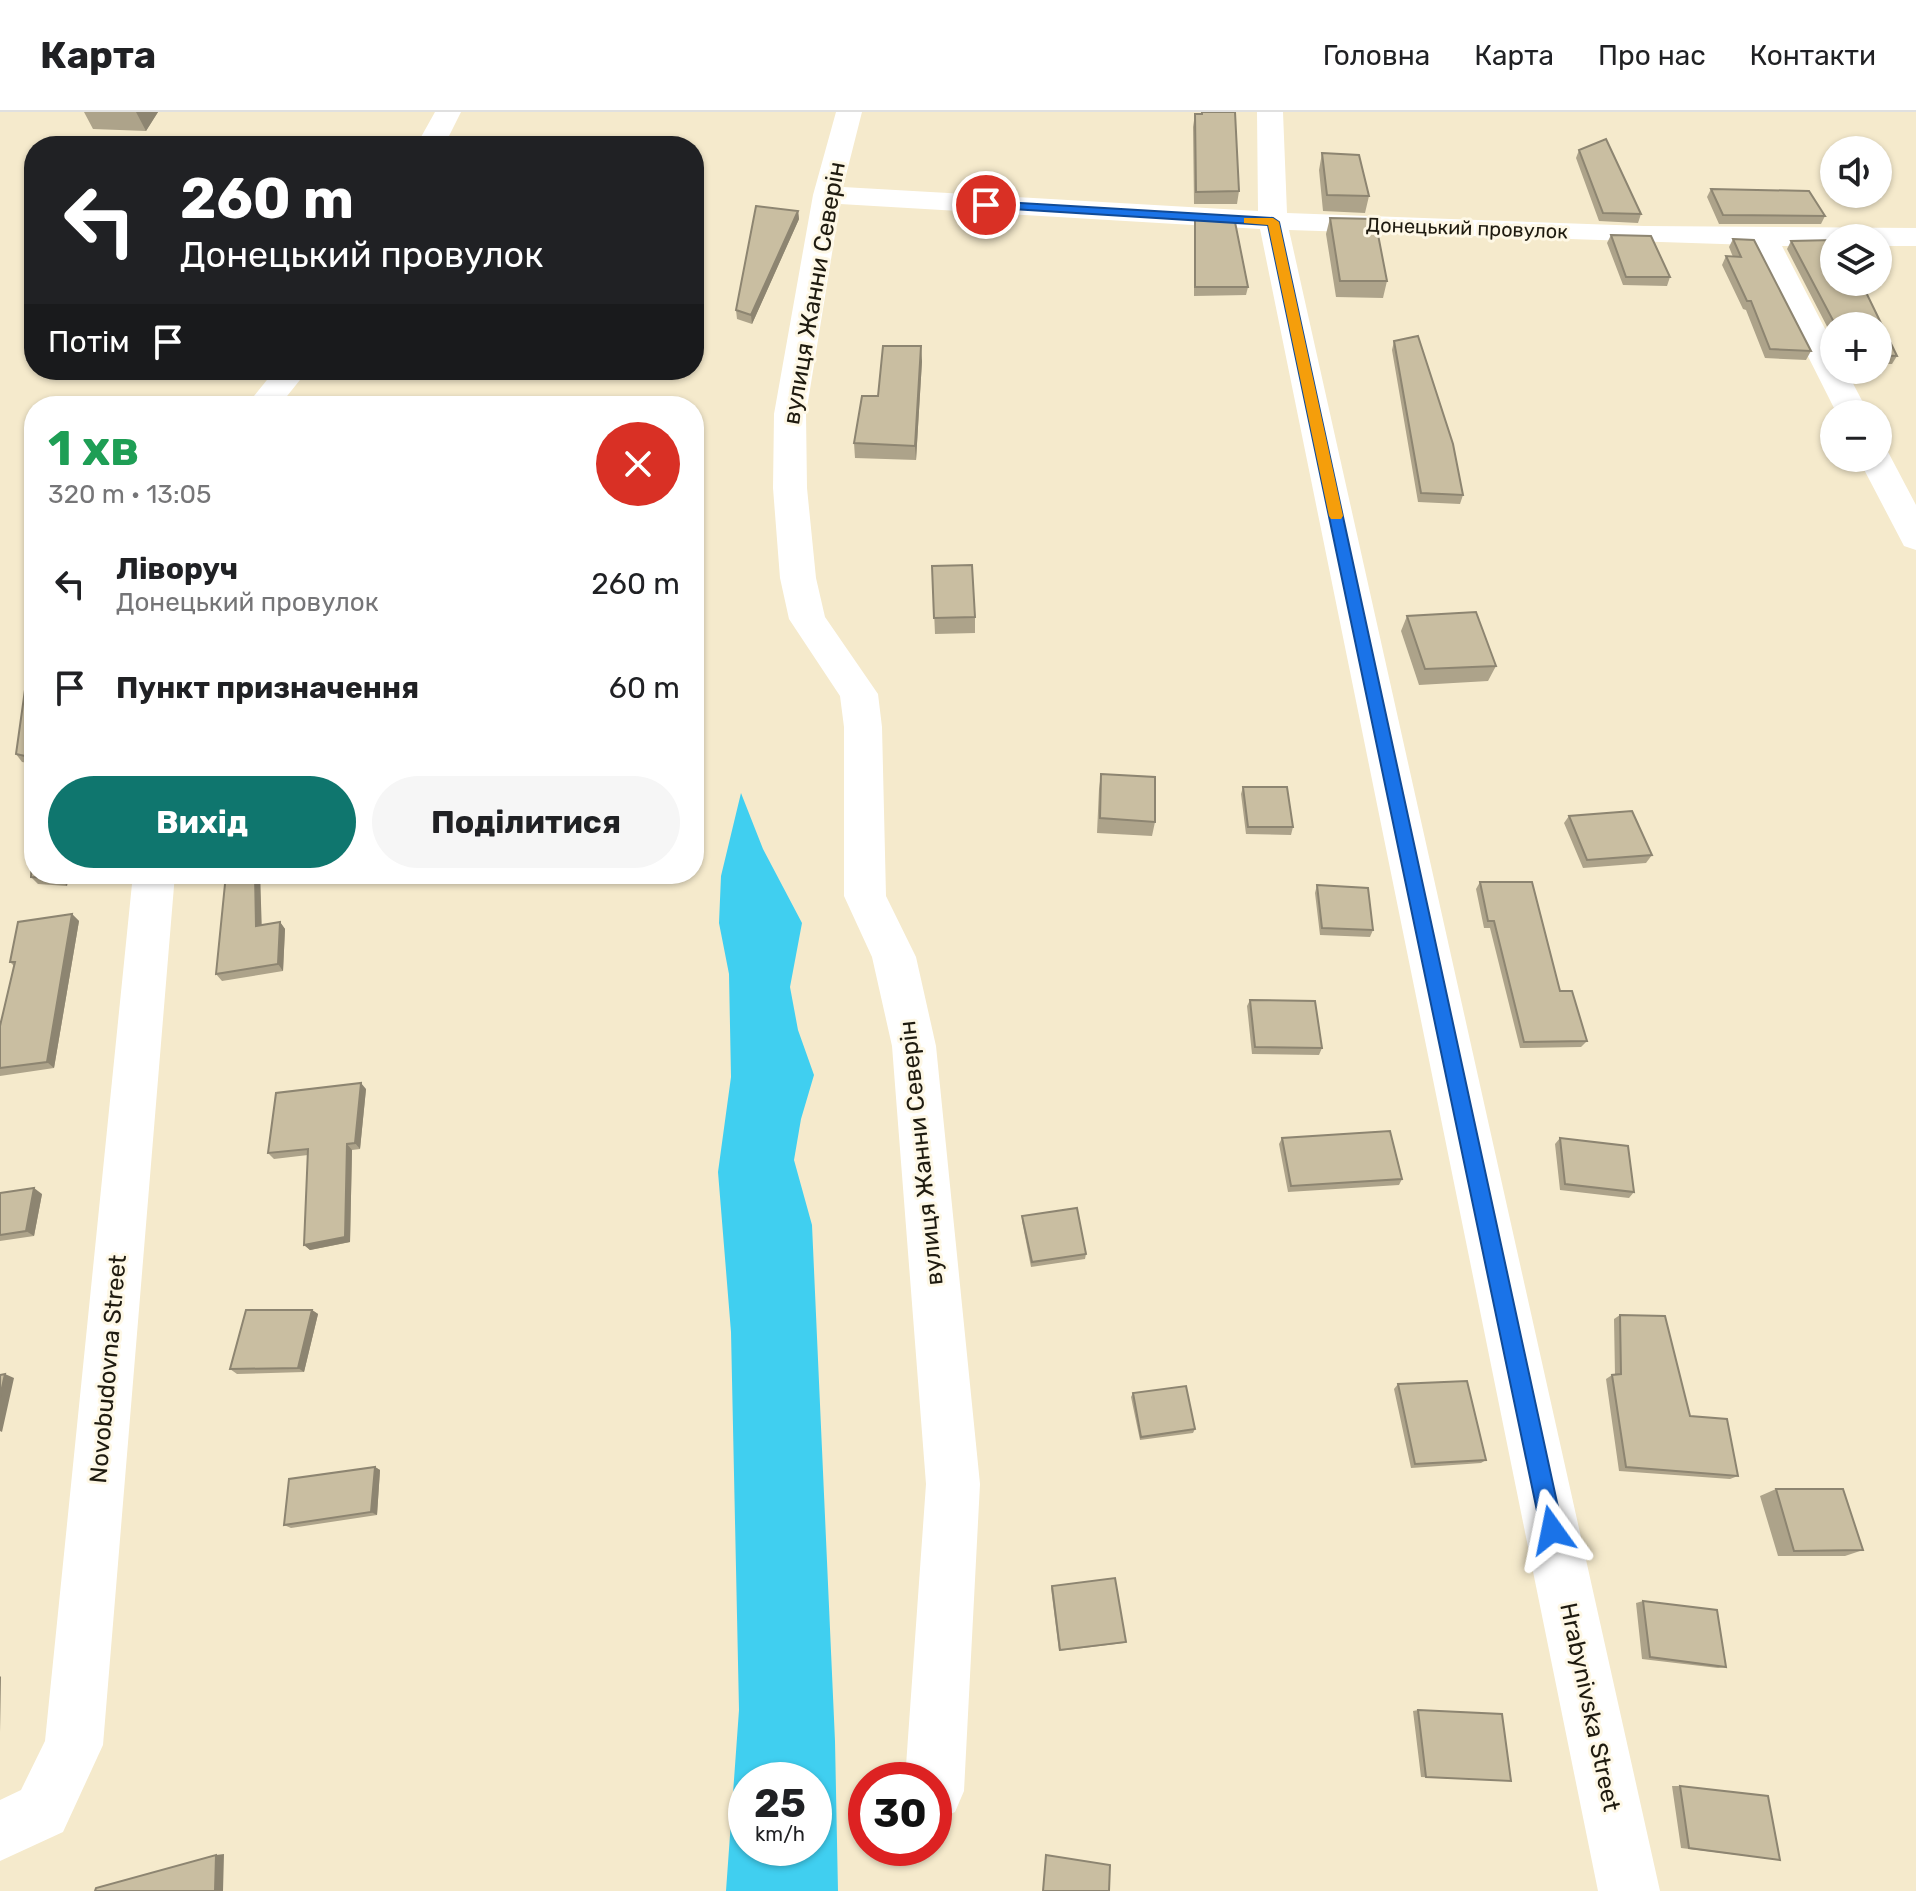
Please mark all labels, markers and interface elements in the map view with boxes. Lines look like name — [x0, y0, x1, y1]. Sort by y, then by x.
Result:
text: Карта — [40, 32, 156, 78]
text: Головна — [1323, 39, 1430, 72]
text: Карта — [1474, 39, 1554, 72]
text: Про нас — [1598, 39, 1706, 72]
text: Контакти — [1750, 39, 1876, 72]
map controls — [1820, 136, 1892, 472]
button: sound — [1820, 136, 1892, 208]
street label: вулиця Жанни Северін — [777, 160, 851, 426]
text: 260 m — [180, 166, 354, 232]
icon: left — [48, 168, 152, 272]
pin — [952, 171, 1020, 239]
icon: arrive — [964, 183, 1008, 227]
street label: Донецький провулок — [1366, 212, 1569, 244]
button: layers — [1820, 224, 1892, 296]
text: Донецький провулок — [180, 233, 544, 276]
button: + — [1820, 312, 1892, 384]
icon: arrive — [146, 320, 190, 364]
text: Потім — [48, 324, 130, 360]
button: − — [1820, 400, 1892, 472]
text: 1 хв — [48, 420, 139, 477]
button: close — [596, 422, 680, 506]
text: 320 m · 13:05 — [48, 479, 212, 510]
text: Ліворуч — [116, 551, 238, 587]
icon: left — [48, 562, 92, 606]
text: 260 m — [591, 566, 680, 602]
text: Донецький провулок — [116, 587, 379, 618]
icon: arrive — [48, 666, 92, 710]
text: Пункт призначення — [116, 670, 419, 706]
text: 60 m — [609, 670, 680, 706]
button: Вихід — [48, 776, 356, 868]
button: Поділитися — [372, 776, 680, 868]
street label: вулиця Жанни Северін — [893, 1019, 949, 1287]
street label: Novobudovna Street — [84, 1254, 132, 1484]
position arrow — [1510, 1488, 1594, 1572]
street label: Hrabynivska Street — [1554, 1600, 1626, 1814]
speed limit sign: 30 — [848, 1762, 952, 1866]
text: 25 — [754, 1780, 806, 1827]
text: km/h — [755, 1822, 805, 1846]

